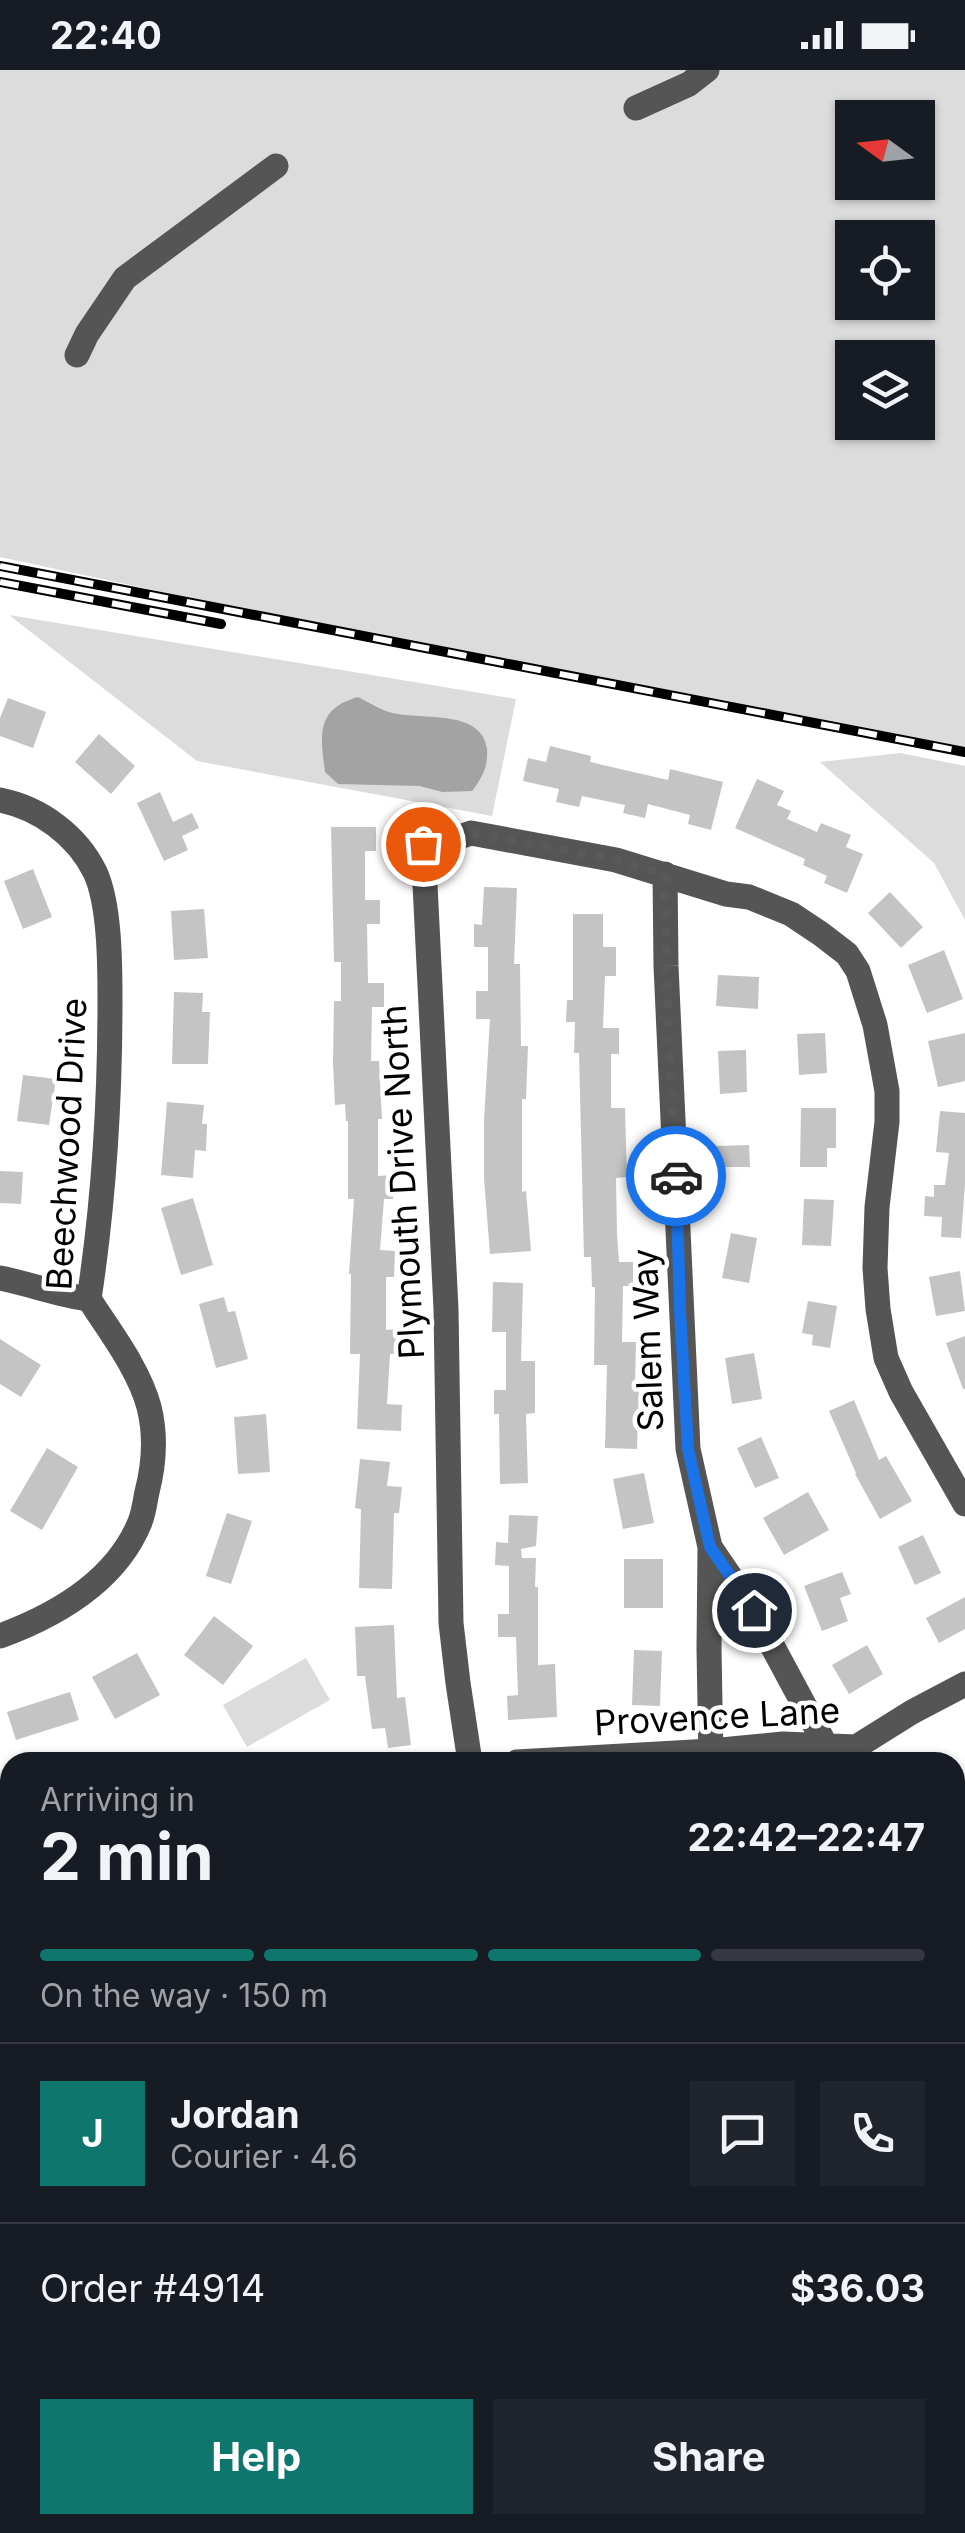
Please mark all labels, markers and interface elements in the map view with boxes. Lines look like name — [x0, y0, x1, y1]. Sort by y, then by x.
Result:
text: 22:40 — [50, 12, 162, 58]
north arrow — [835, 100, 935, 200]
map controls — [835, 100, 935, 440]
button: locate — [835, 220, 935, 320]
button: layers — [835, 340, 935, 440]
pin — [381, 802, 466, 887]
icon: bag — [396, 817, 451, 872]
street label: Beechwood Drive — [37, 997, 95, 1291]
street label: Plymouth Drive North — [372, 1004, 432, 1360]
courier — [626, 1126, 726, 1226]
icon: car — [649, 1149, 704, 1204]
street label: Salem Way — [623, 1248, 671, 1432]
pin — [712, 1568, 797, 1653]
icon: home — [727, 1583, 782, 1638]
street label: Provence Lane — [593, 1689, 841, 1743]
text: Arriving in — [40, 1780, 195, 1819]
text: 22:42–22:47 — [687, 1814, 925, 1860]
text: 2 min — [40, 1817, 214, 1896]
text: On the way · 150 m — [40, 1976, 328, 2015]
button: chat — [690, 2081, 795, 2186]
button: phone — [820, 2081, 925, 2186]
text: Jordan — [170, 2091, 300, 2137]
text: J — [81, 2110, 104, 2156]
text: Courier · 4.6 — [170, 2137, 358, 2176]
text: Order #4914 — [40, 2265, 265, 2311]
text: $36.03 — [790, 2265, 925, 2311]
button: Help — [40, 2399, 473, 2514]
button: Share — [493, 2399, 925, 2514]

